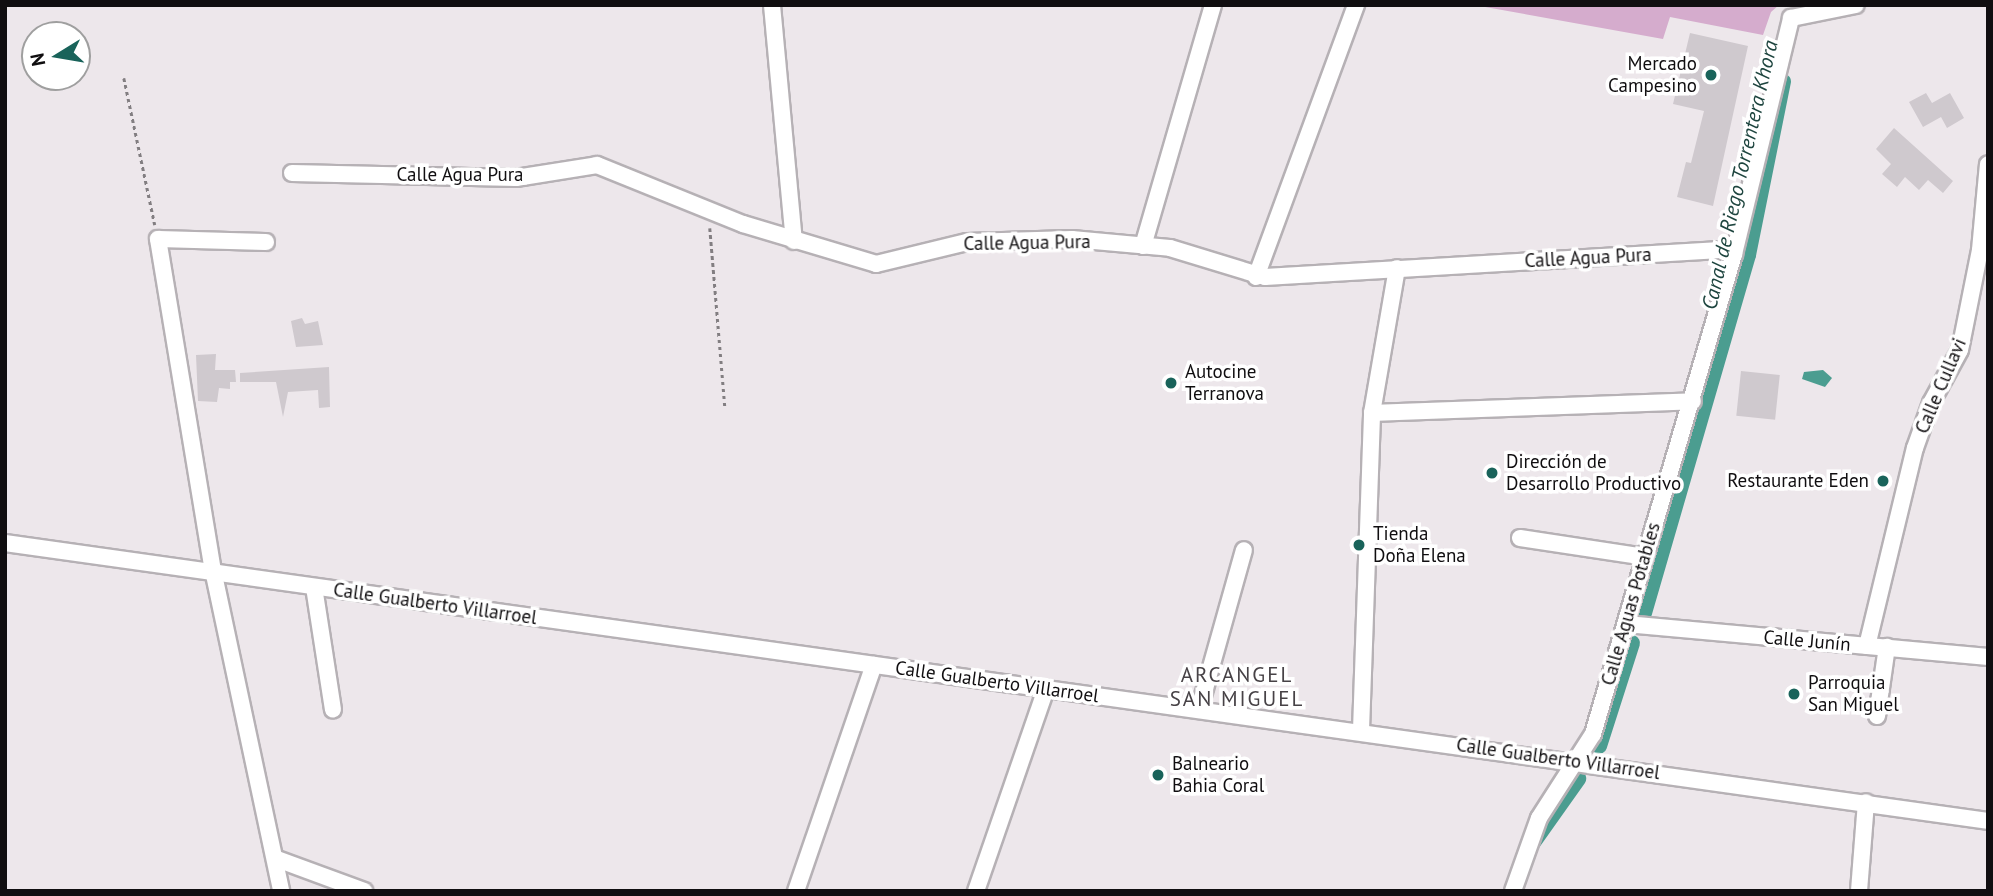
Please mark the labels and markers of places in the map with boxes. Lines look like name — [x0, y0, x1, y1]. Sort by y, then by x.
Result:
place label: Mercado Campesino — [1608, 53, 1697, 97]
marker: Mercado Campesino — [1703, 67, 1719, 83]
place label: Autocine Terranova — [1185, 361, 1264, 405]
marker: Autocine Terranova — [1163, 375, 1179, 391]
place label: Dirección de Desarrollo Productivo — [1506, 451, 1681, 495]
marker: Dirección de Desarrollo Productivo — [1484, 465, 1500, 481]
place label: Restaurante Eden — [1727, 470, 1869, 492]
marker: Restaurante Eden — [1875, 473, 1891, 489]
place label: Tienda Doña Elena — [1373, 523, 1466, 567]
marker: Tienda Doña Elena — [1351, 537, 1367, 553]
place label: Parroquia San Miguel — [1808, 672, 1899, 716]
marker: Parroquia San Miguel — [1786, 686, 1802, 702]
place label: Balneario Bahia Coral — [1172, 753, 1264, 797]
marker: Balneario Bahia Coral — [1150, 767, 1166, 783]

